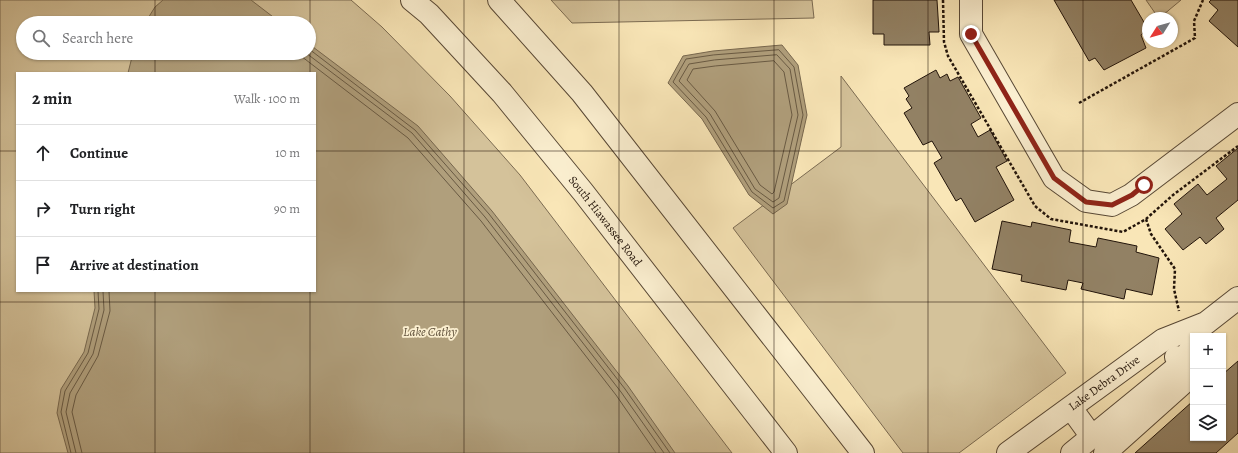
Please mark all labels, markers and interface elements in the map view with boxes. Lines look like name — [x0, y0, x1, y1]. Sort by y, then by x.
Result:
north arrow — [1142, 12, 1178, 48]
search box — [16, 16, 316, 60]
route end — [962, 25, 980, 43]
icon: search — [30, 27, 52, 49]
text: Search here — [62, 28, 133, 48]
text: 2 min — [32, 87, 72, 110]
text: Walk · 100 m — [234, 90, 300, 107]
icon: ahead — [32, 142, 54, 164]
text: Continue — [70, 143, 128, 163]
text: 10 m — [275, 144, 300, 161]
street label: South Hiawassee Road — [565, 172, 646, 270]
route start — [1135, 176, 1153, 194]
icon: right — [32, 198, 54, 220]
text: Turn right — [70, 199, 135, 219]
text: 90 m — [274, 200, 300, 217]
icon: arrive — [32, 254, 54, 276]
text: Arrive at destination — [70, 255, 199, 275]
water label: Lake Cathy — [403, 323, 457, 340]
map controls — [1190, 333, 1226, 441]
button: + — [1190, 333, 1226, 369]
street label: Lake Debra Drive — [1065, 352, 1143, 414]
button: − — [1190, 369, 1226, 405]
button: layers — [1190, 405, 1226, 441]

